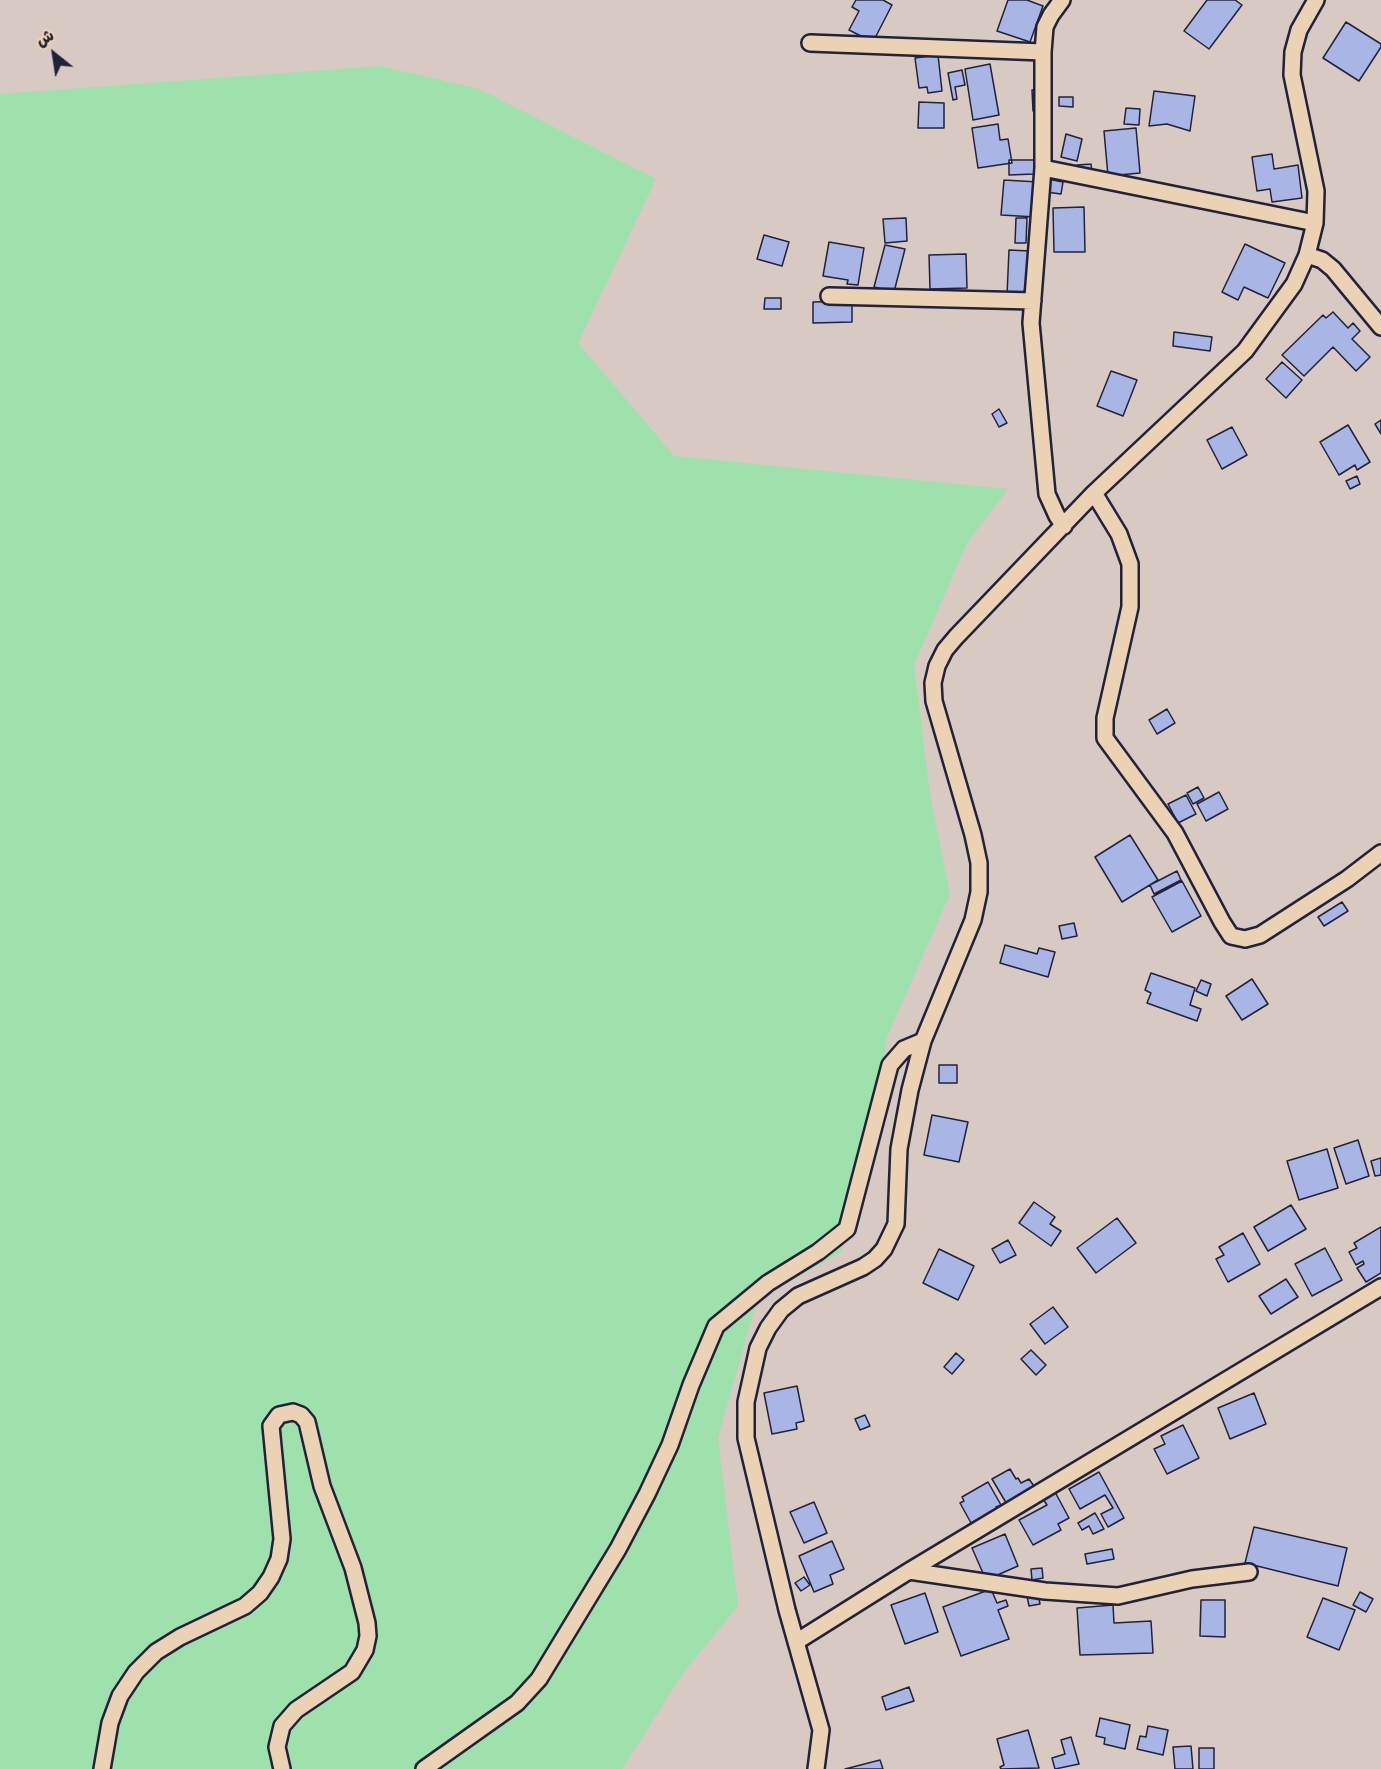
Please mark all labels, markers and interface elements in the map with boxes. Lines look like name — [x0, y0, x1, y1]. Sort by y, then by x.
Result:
north arrow — [24, 24, 84, 84]
text: ش — [33, 26, 57, 51]

